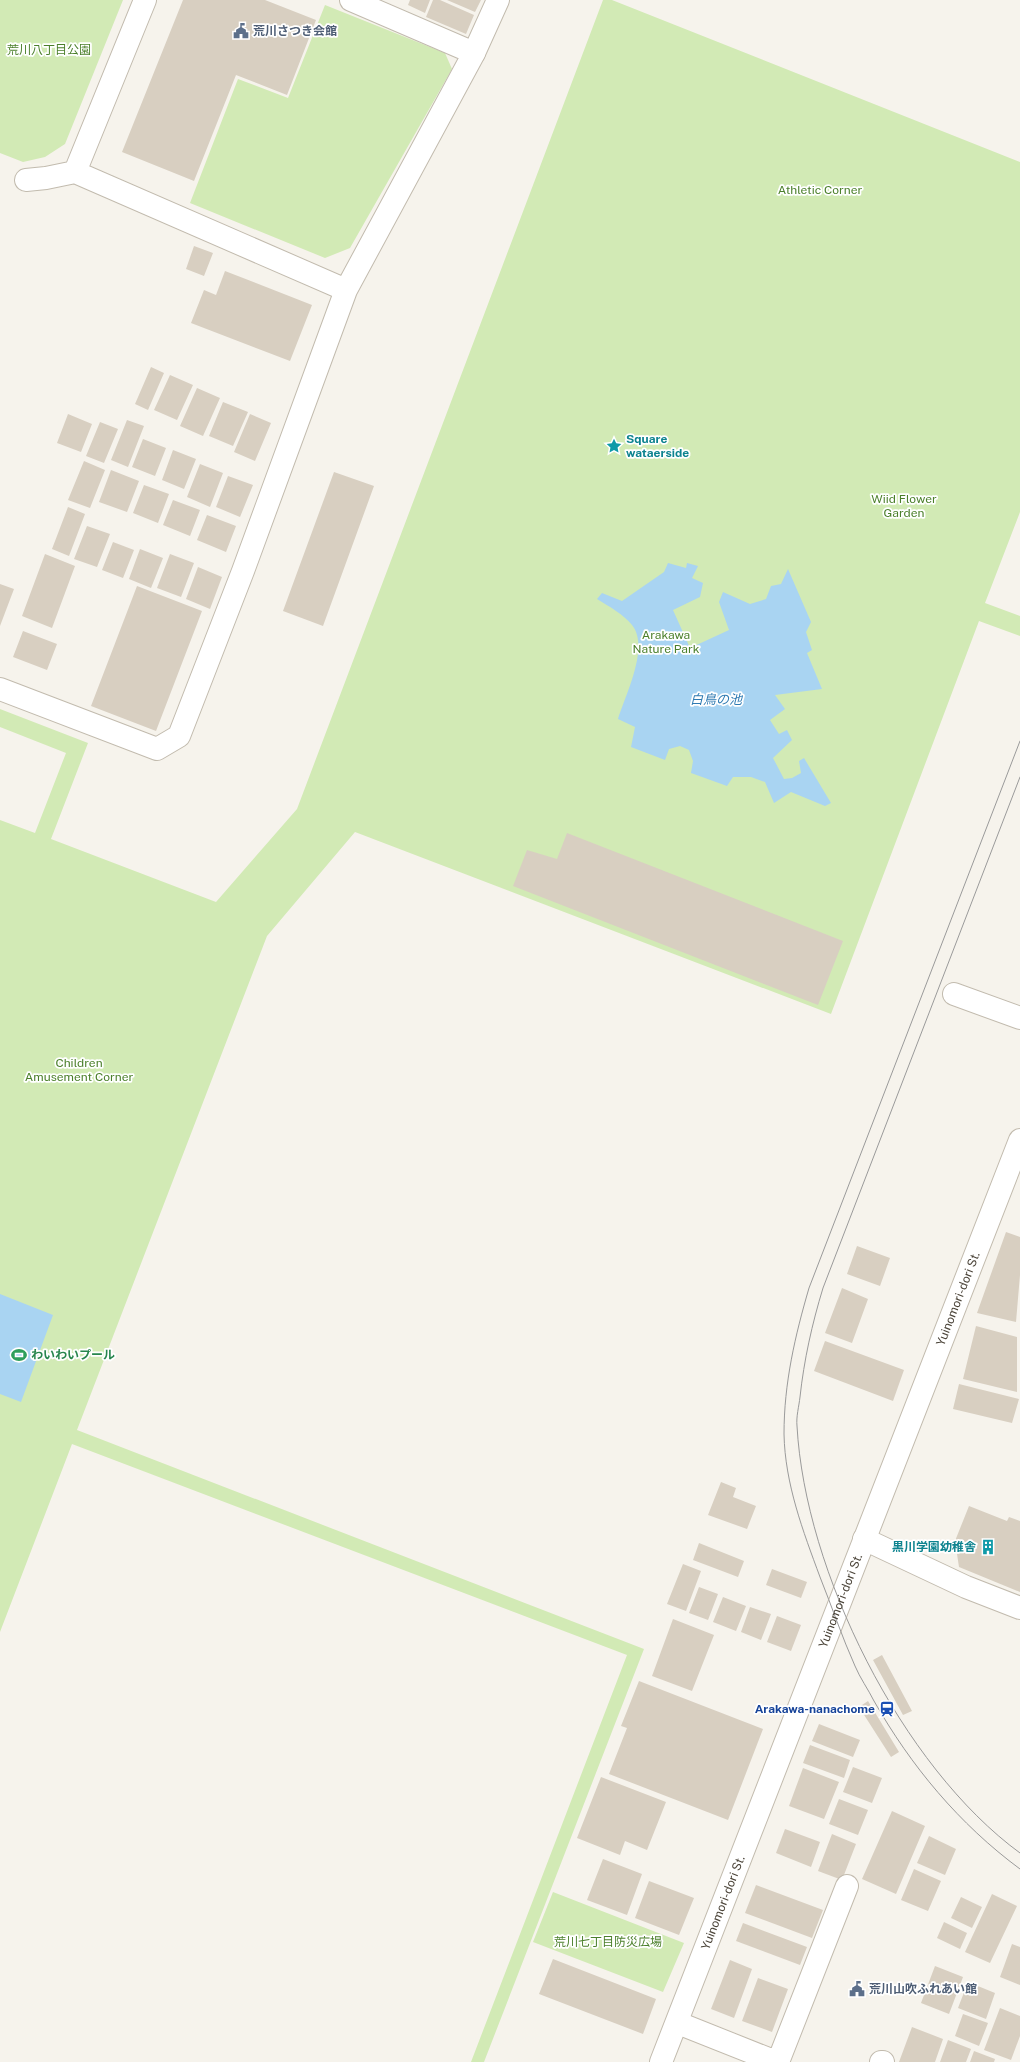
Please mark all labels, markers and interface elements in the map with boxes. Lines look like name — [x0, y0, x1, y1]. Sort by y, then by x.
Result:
public building icon: 荒川さつき会館 — [232, 22, 250, 40]
place label: 荒川さつき会館 — [253, 24, 337, 38]
park label: 荒川八丁目公園 — [7, 43, 91, 57]
park label: Athletic Corner — [778, 183, 863, 197]
place label: Square wataerside — [626, 432, 689, 460]
place icon: Square wataerside — [605, 437, 623, 455]
park label: Wiid Flower Garden — [871, 492, 937, 520]
park label: Arakawa Nature Park — [633, 628, 700, 656]
water label: 白鳥の池 — [690, 692, 744, 707]
park label: Children Amusement Corner — [25, 1056, 133, 1084]
street label: Yuinomori-dori St. — [934, 1250, 983, 1348]
sports icon: わいわいプール — [10, 1346, 28, 1364]
place label: わいわいプール — [31, 1348, 115, 1362]
building icon: 黒川学園幼稚舎 — [979, 1538, 997, 1556]
place label: 黒川学園幼稚舎 — [892, 1540, 976, 1554]
street label: Yuinomori-dori St. — [816, 1552, 865, 1650]
station icon: Arakawa-nanachome — [878, 1700, 896, 1718]
place label: Arakawa-nanachome — [755, 1702, 875, 1716]
street label: Yuinomori-dori St. — [698, 1854, 748, 1952]
park label: 荒川七丁目防災広場 — [554, 1935, 662, 1949]
public building icon: 荒川山吹ふれあい館 — [848, 1980, 866, 1998]
place label: 荒川山吹ふれあい館 — [869, 1982, 977, 1996]

